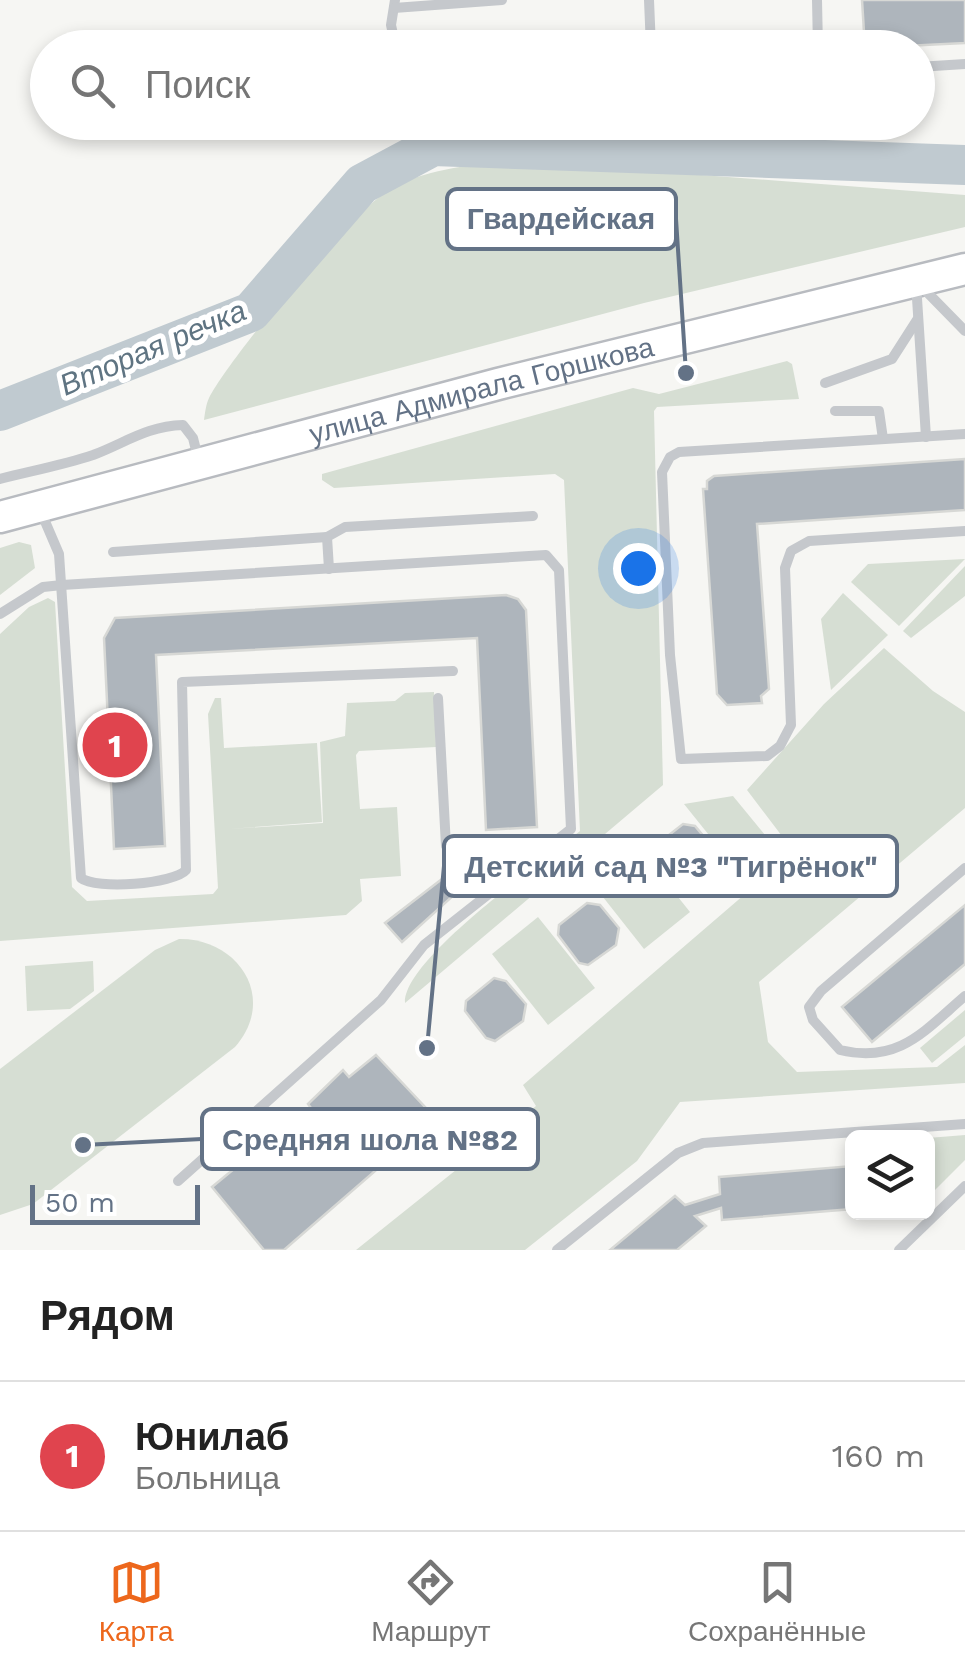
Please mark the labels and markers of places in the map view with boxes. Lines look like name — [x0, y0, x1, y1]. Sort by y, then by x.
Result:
callout: Гвардейская — [447, 189, 676, 249]
pin: 1 — [82, 708, 148, 782]
callout: Детский сад №3 "Тигрёнок" — [444, 836, 897, 896]
callout: Средняя шола №82 — [202, 1109, 538, 1169]

